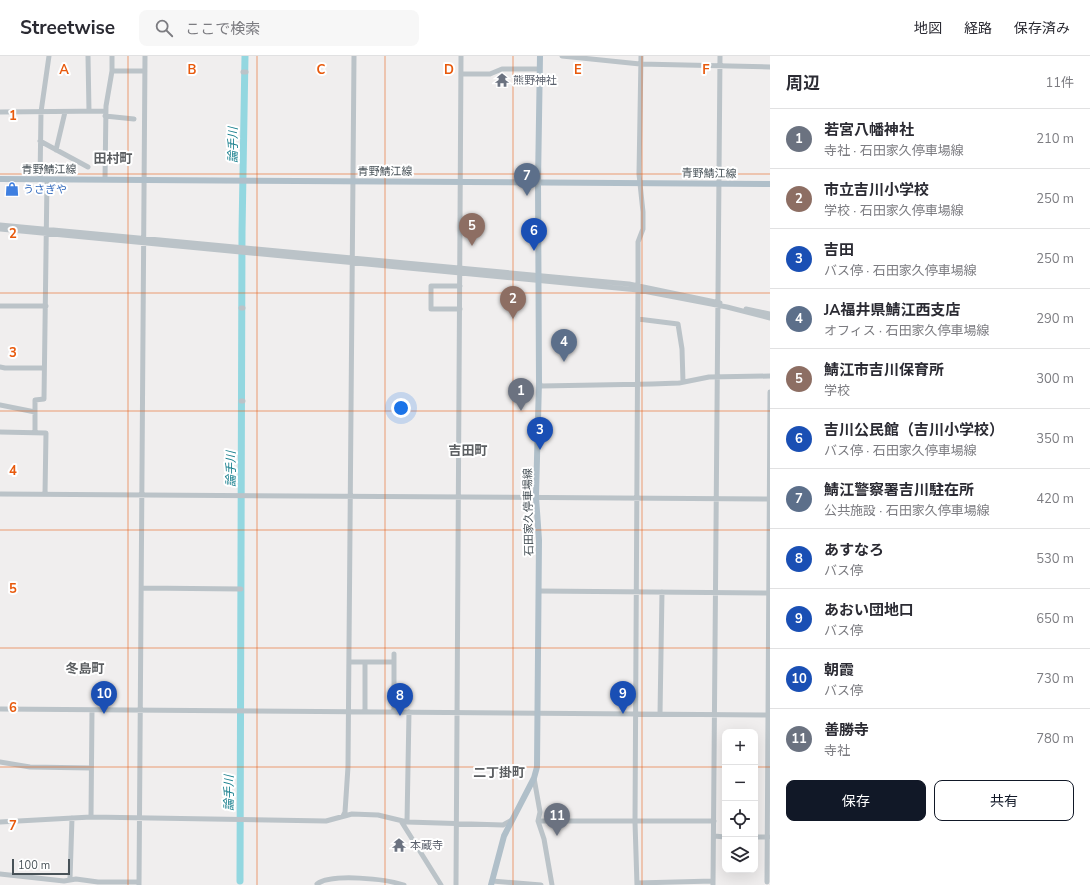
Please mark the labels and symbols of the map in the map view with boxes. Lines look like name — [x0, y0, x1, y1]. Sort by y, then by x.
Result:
text: A — [59, 61, 69, 79]
text: B — [188, 61, 197, 79]
text: C — [317, 61, 326, 79]
text: D — [444, 61, 454, 79]
text: E — [574, 61, 582, 79]
text: F — [702, 61, 710, 79]
temple icon: 熊野神社 — [494, 72, 510, 88]
place label: 熊野神社 — [513, 73, 557, 88]
text: 1 — [9, 107, 17, 125]
water label: 論手川 — [225, 125, 241, 163]
district label: 田村町 — [93, 150, 133, 168]
street label: 青野鯖江線 — [22, 162, 77, 177]
pin: 7 — [514, 163, 540, 196]
street label: 青野鯖江線 — [358, 164, 413, 179]
street label: 青野鯖江線 — [681, 166, 737, 181]
shop icon: うさぎや — [4, 181, 20, 197]
place label: うさぎや — [23, 182, 67, 197]
pin: 5 — [459, 213, 485, 246]
pin: 6 — [521, 218, 547, 251]
text: 2 — [9, 225, 17, 243]
pin: 2 — [500, 286, 526, 319]
pin: 4 — [551, 329, 577, 362]
text: 3 — [9, 344, 17, 362]
pin: 1 — [508, 378, 534, 411]
your location — [391, 398, 411, 418]
pin: 3 — [527, 417, 553, 450]
district label: 吉田町 — [448, 442, 488, 460]
water label: 論手川 — [223, 449, 239, 487]
text: 4 — [9, 462, 17, 480]
street label: 石田家久停車場線 — [520, 468, 537, 556]
text: 5 — [9, 580, 17, 598]
district label: 冬島町 — [65, 660, 105, 678]
pin: 10 — [91, 681, 117, 714]
pin: 9 — [610, 681, 636, 714]
pin: 8 — [387, 683, 413, 716]
text: 6 — [9, 699, 17, 717]
district label: 二丁掛町 — [473, 764, 525, 782]
water label: 論手川 — [221, 773, 237, 811]
pin: 11 — [544, 803, 570, 836]
text: 7 — [9, 817, 17, 835]
temple icon: 本蔵寺 — [391, 837, 407, 853]
place label: 本蔵寺 — [410, 838, 443, 853]
scale bar — [12, 857, 70, 876]

